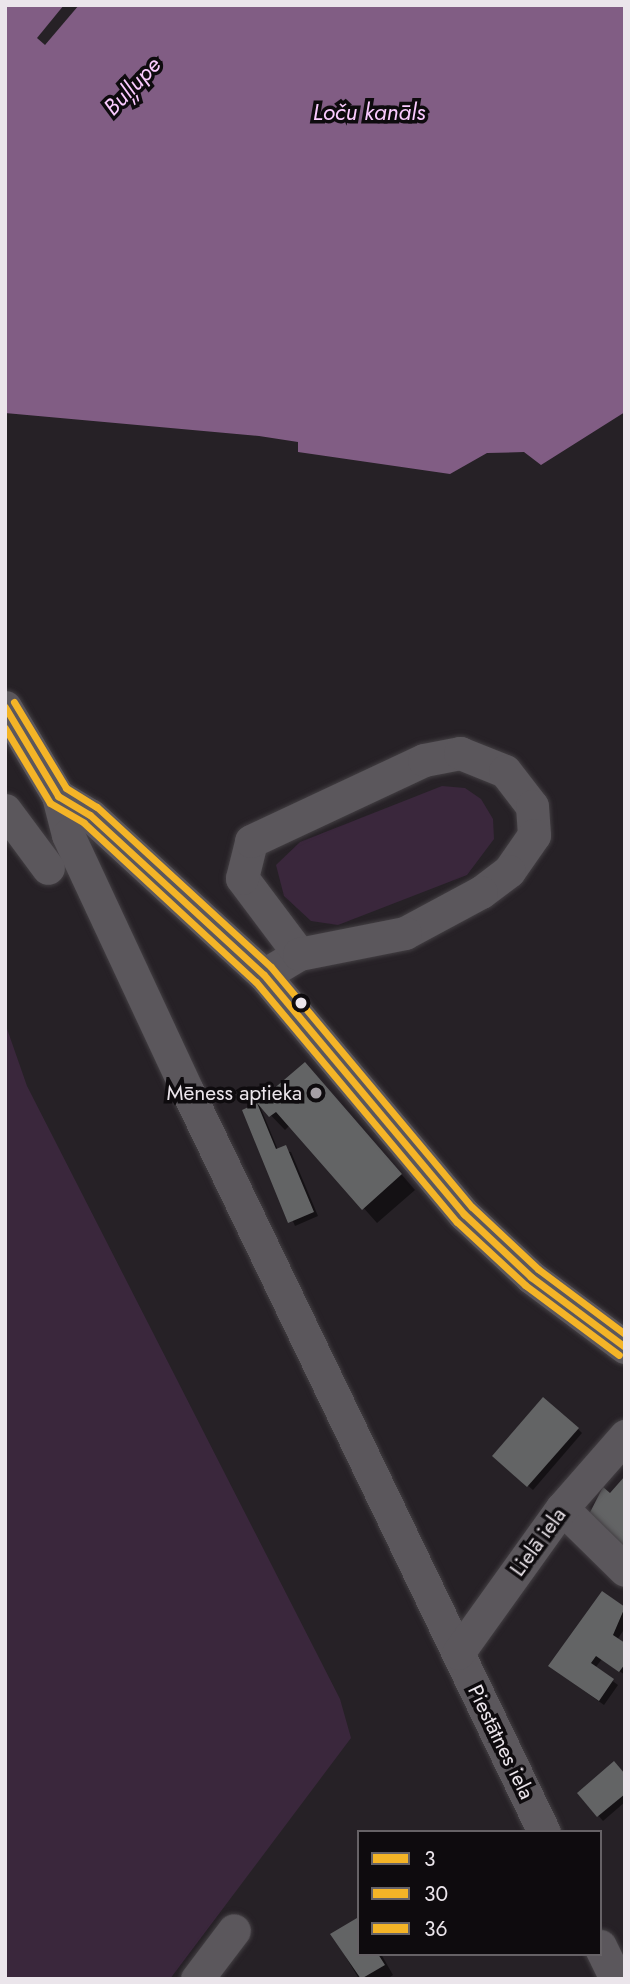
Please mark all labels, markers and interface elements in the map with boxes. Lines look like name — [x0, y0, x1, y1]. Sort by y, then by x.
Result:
water label: Buļļupe — [98, 51, 166, 121]
water label: Loču kanāls — [313, 98, 425, 126]
unlabelled marker — [294, 996, 308, 1010]
place label: Mēness aptieka — [166, 1080, 302, 1106]
marker: Mēness aptieka — [308, 1085, 324, 1101]
street label: Lielā iela — [505, 1503, 571, 1581]
street label: Piestātnes iela — [462, 1681, 540, 1803]
legend — [357, 1830, 602, 1956]
text: 3 — [424, 1844, 435, 1874]
text: 30 — [424, 1879, 448, 1909]
text: 36 — [424, 1914, 448, 1944]

